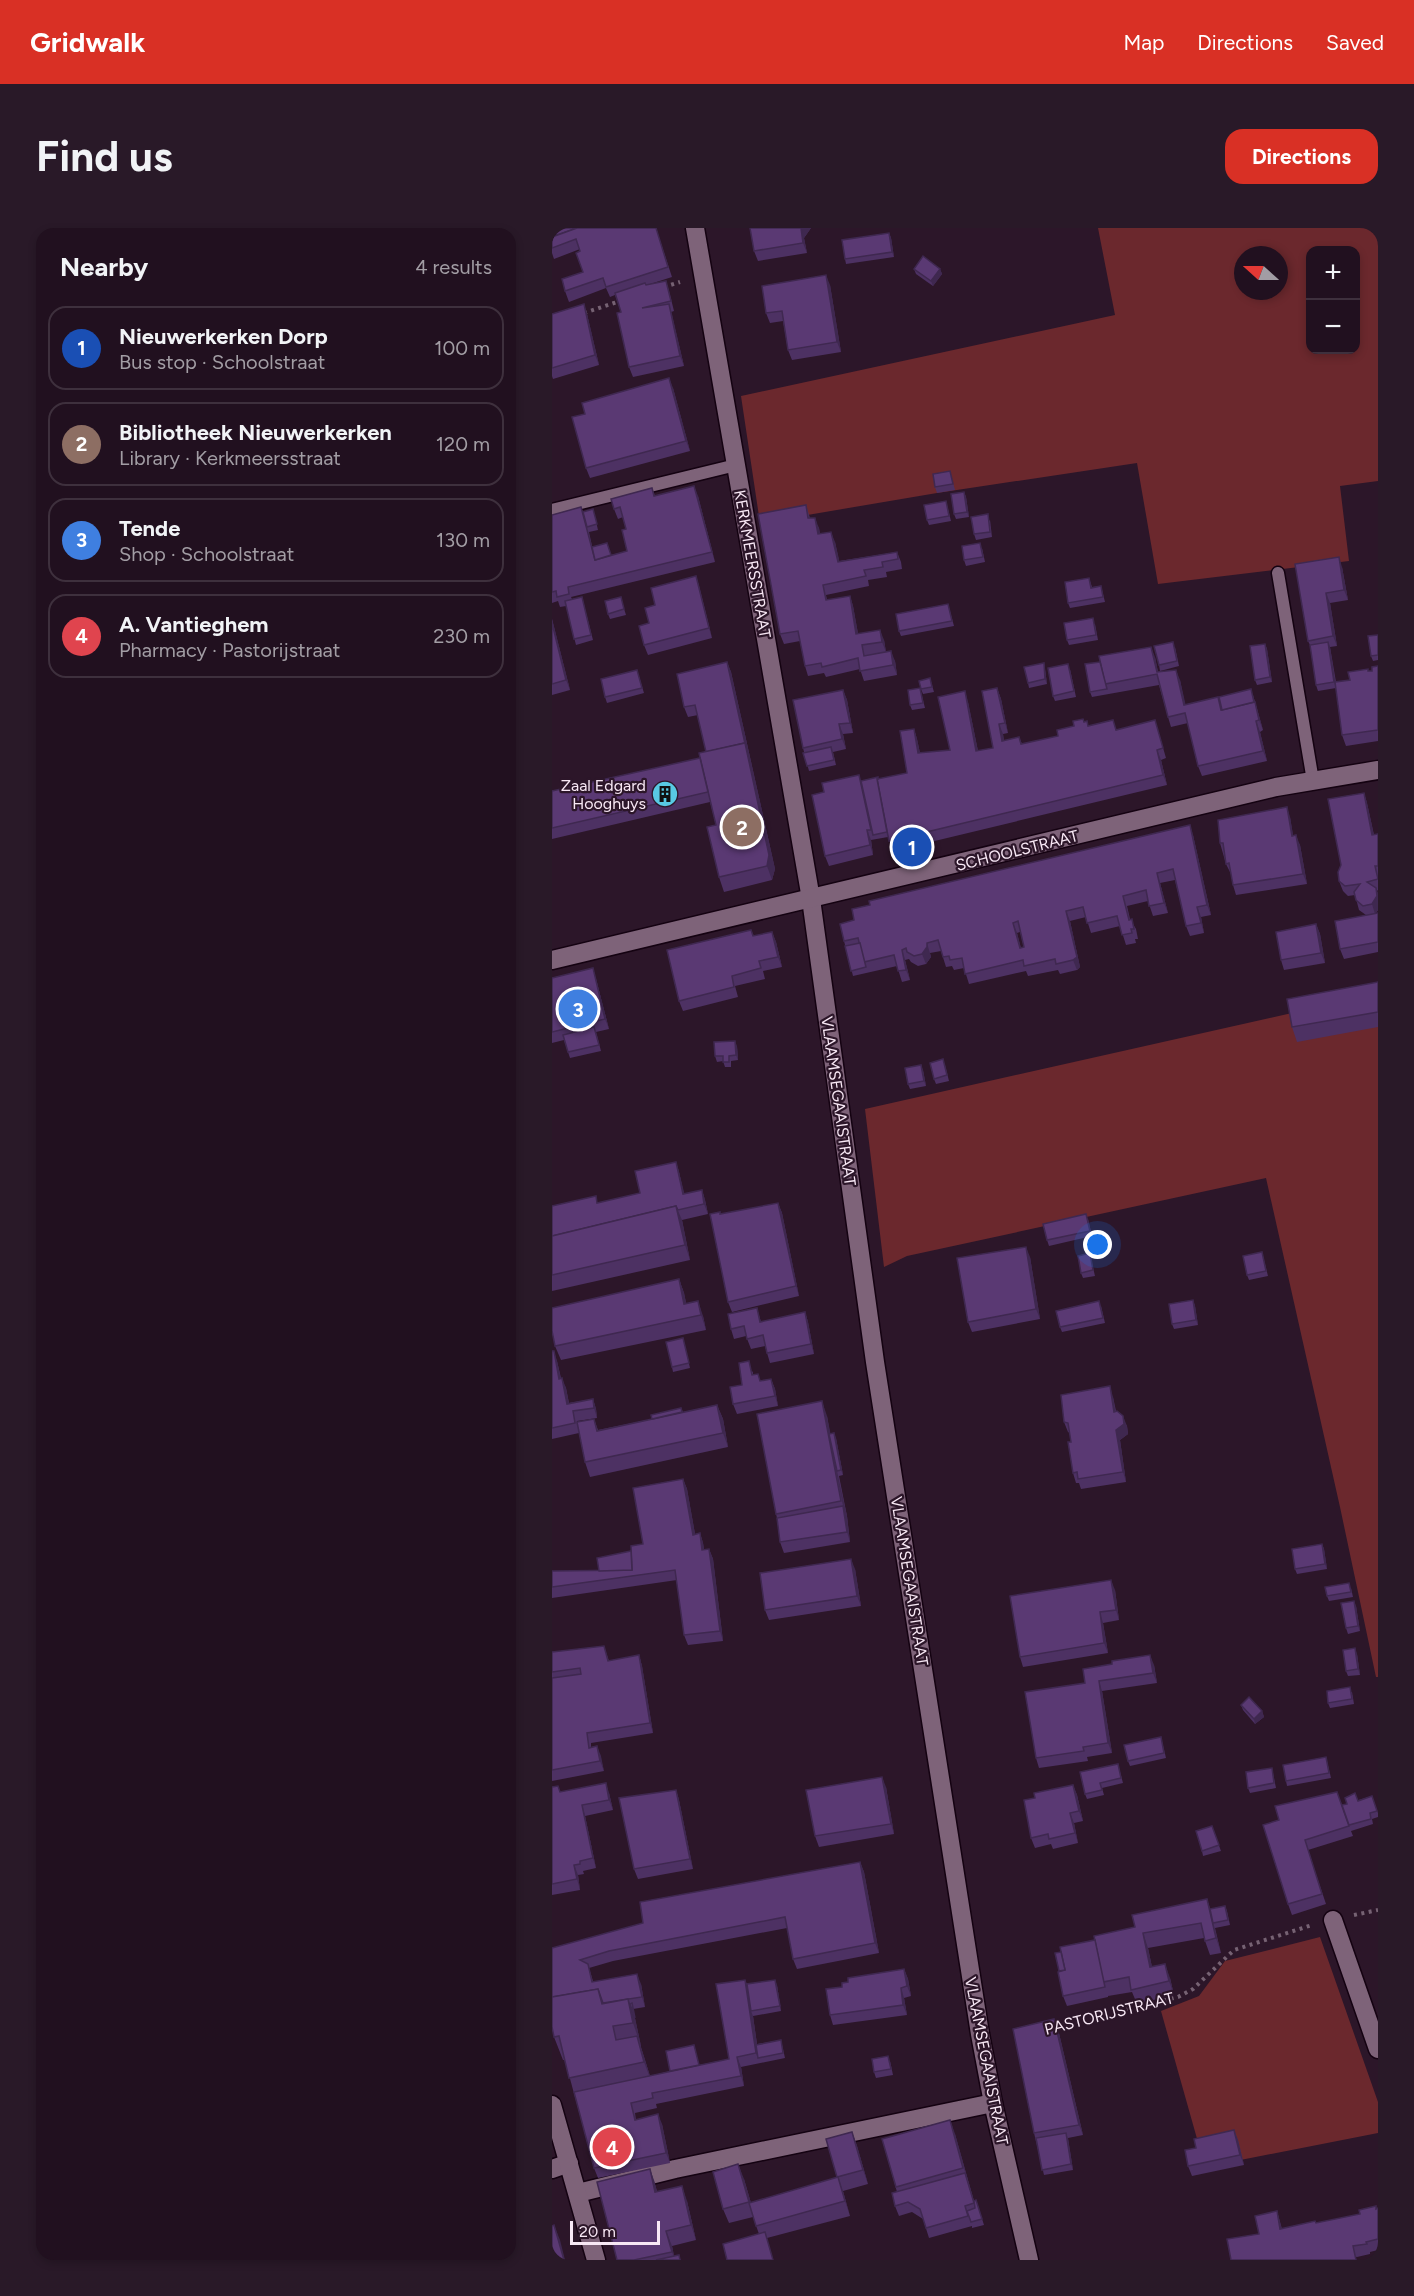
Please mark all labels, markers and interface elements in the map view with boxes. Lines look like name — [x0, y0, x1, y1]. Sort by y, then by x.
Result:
text: Gridwalk — [30, 25, 145, 59]
text: Map — [1123, 30, 1164, 55]
text: Directions — [1197, 30, 1293, 55]
text: Saved — [1326, 30, 1384, 55]
button: Directions — [1225, 129, 1378, 184]
text: Find us — [36, 131, 173, 182]
north arrow — [1234, 246, 1288, 300]
map controls — [1306, 246, 1360, 354]
button: + — [1306, 246, 1360, 300]
text: Nearby — [60, 251, 148, 283]
text: 4 results — [415, 255, 492, 279]
button: − — [1306, 300, 1360, 354]
text: Nieuwerkerken Dorp — [119, 323, 328, 350]
text: 1 — [77, 336, 86, 360]
text: 100 m — [434, 336, 490, 360]
text: Bus stop · Schoolstraat — [119, 350, 325, 374]
text: Bibliotheek Nieuwerkerken — [119, 419, 392, 446]
text: 2 — [76, 432, 87, 456]
text: 120 m — [436, 432, 490, 456]
text: Library · Kerkmeersstraat — [119, 446, 341, 470]
street label: KERKMEERSSTRAAT — [730, 488, 775, 640]
text: Tende — [119, 515, 180, 542]
text: 3 — [76, 528, 87, 552]
text: 130 m — [436, 528, 490, 552]
text: Shop · Schoolstraat — [119, 542, 294, 566]
text: A. Vantieghem — [119, 611, 269, 638]
text: 4 — [75, 624, 88, 648]
text: 230 m — [433, 624, 490, 648]
text: Pharmacy · Pastorijstraat — [119, 638, 340, 662]
place label: Zaal Edgard Hooghuys — [561, 776, 646, 813]
building icon: Zaal Edgard Hooghuys — [650, 779, 680, 809]
pin: 2 — [722, 804, 762, 850]
pin: 1 — [892, 824, 932, 870]
street label: SCHOOLSTRAAT — [954, 826, 1080, 875]
pin: 3 — [558, 986, 598, 1032]
street label: VLAAMSEGAAISTRAAT — [817, 1015, 860, 1187]
your location — [1083, 1230, 1112, 1259]
street label: VLAAMSEGAAISTRAAT — [887, 1495, 932, 1667]
street label: VLAAMSEGAAISTRAAT — [961, 1975, 1012, 2147]
street label: PASTORIJSTRAAT — [1042, 1988, 1176, 2039]
pin: 4 — [592, 2124, 632, 2170]
scale bar — [570, 2218, 660, 2246]
text: 20 m — [579, 2222, 616, 2241]

